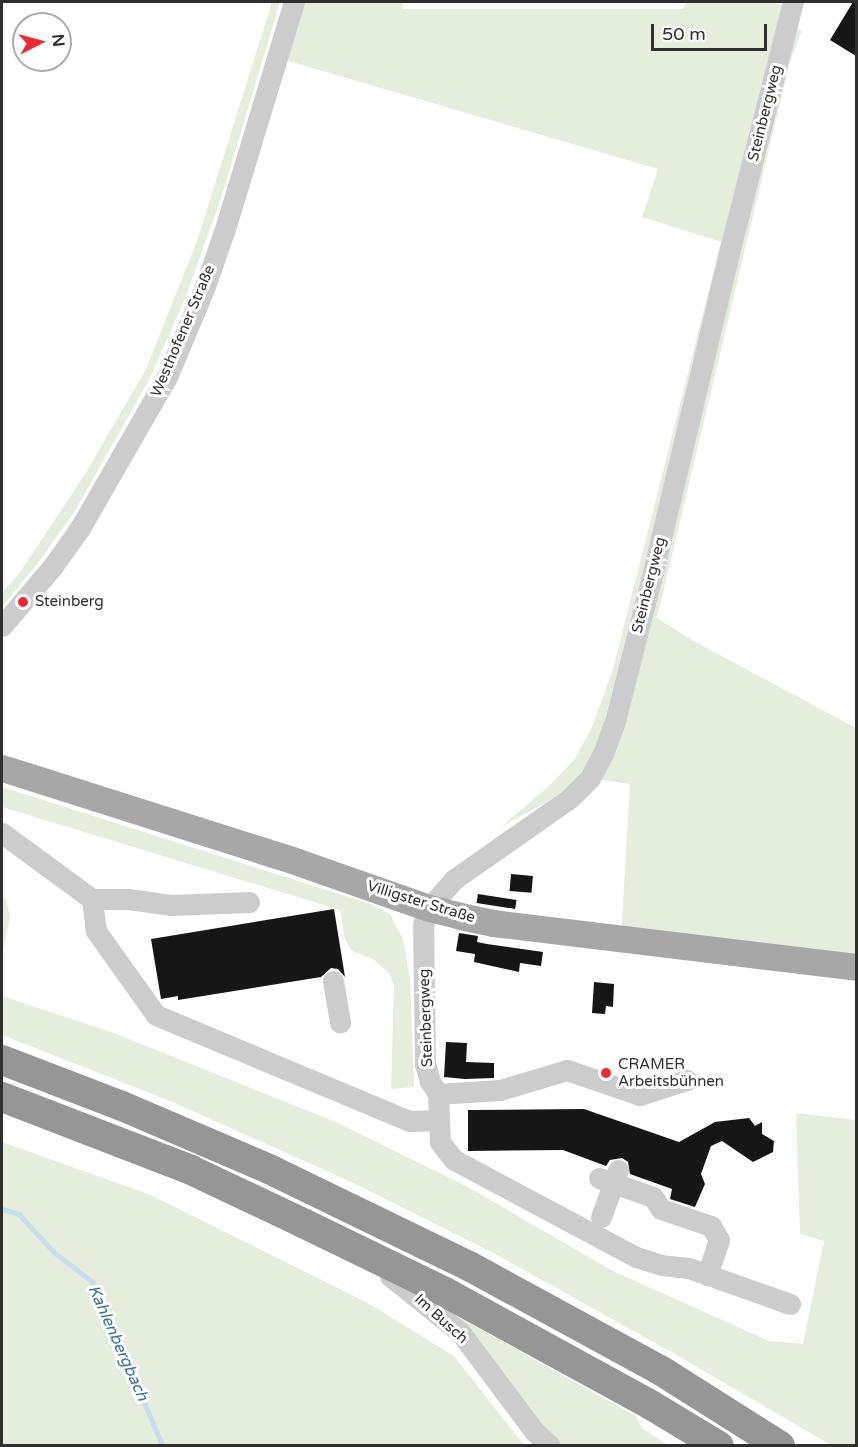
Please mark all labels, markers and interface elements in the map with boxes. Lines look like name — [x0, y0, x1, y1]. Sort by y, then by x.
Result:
north arrow — [12, 12, 72, 72]
scale bar — [654, 12, 770, 50]
text: 50 m — [662, 23, 706, 45]
text: N — [47, 33, 69, 48]
street label: Steinbergweg — [744, 63, 786, 163]
street label: Westhofener Straße — [147, 262, 219, 400]
street label: Steinbergweg — [628, 535, 670, 635]
place label: Steinberg — [35, 593, 104, 611]
marker: Steinberg — [16, 595, 30, 609]
street label: Villigster Straße — [365, 877, 477, 927]
street label: Steinbergweg — [415, 968, 437, 1068]
place label: CRAMER Arbeitsbühnen — [618, 1055, 724, 1090]
marker: CRAMER Arbeitsbühnen — [599, 1066, 613, 1080]
water label: Kahlenbergbach — [84, 1282, 152, 1404]
street label: Im Busch — [411, 1290, 471, 1348]

